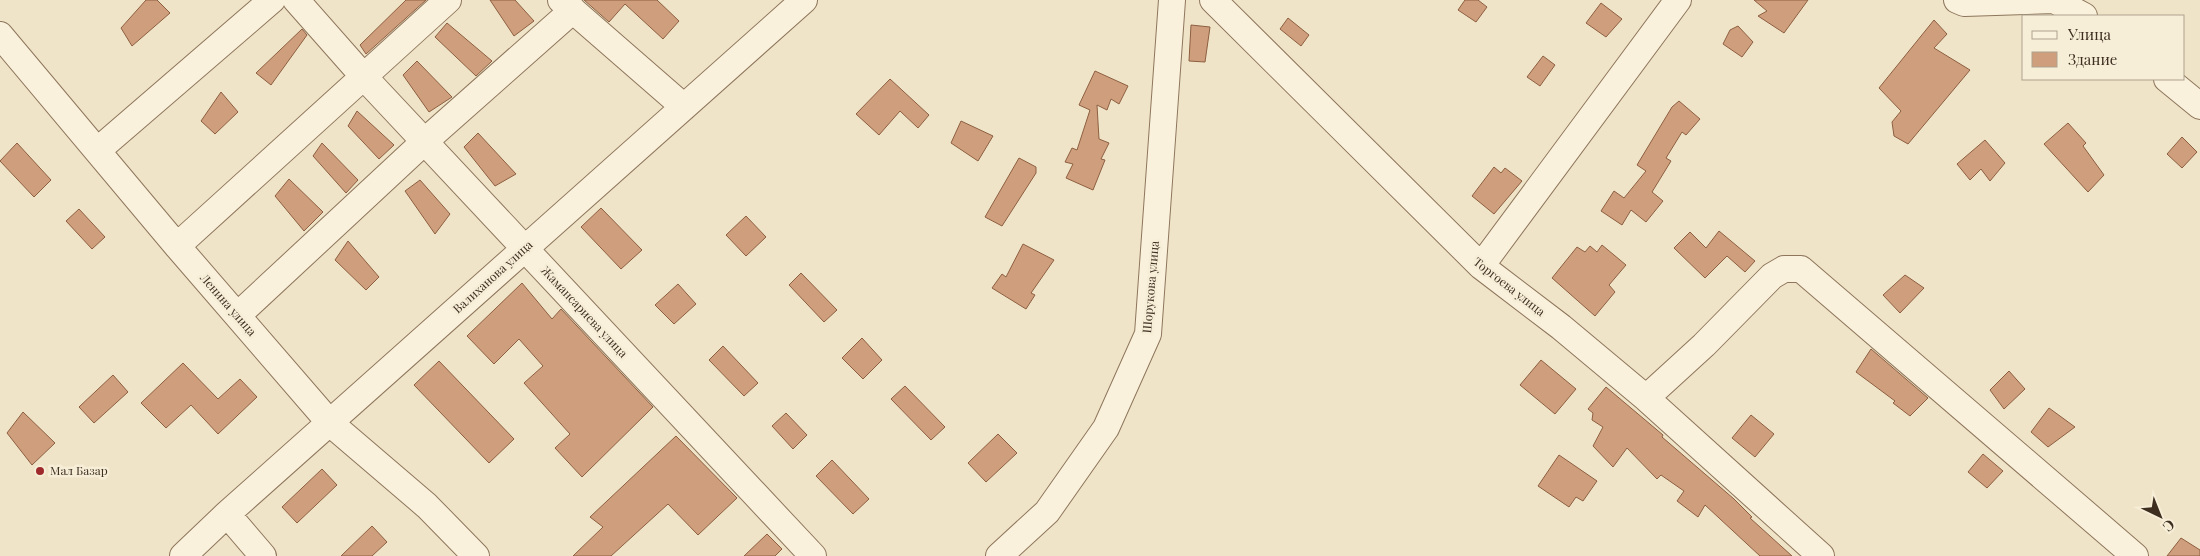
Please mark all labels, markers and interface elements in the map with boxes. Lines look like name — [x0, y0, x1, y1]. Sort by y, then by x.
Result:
legend — [2022, 15, 2185, 80]
text: Улица — [2067, 24, 2111, 44]
text: Здание — [2068, 49, 2117, 69]
street label: Валиханова улица — [449, 236, 536, 316]
street label: Шорукова улица — [1138, 240, 1162, 334]
street label: Торгоева улица — [1471, 253, 1549, 319]
street label: Жамансариева улица — [538, 262, 631, 361]
street label: Ленина улица — [197, 269, 260, 339]
place label: Мал Базар — [50, 462, 108, 478]
marker: Мал Базар — [34, 465, 46, 477]
north arrow — [2135, 491, 2185, 541]
text: С — [2159, 516, 2179, 536]

